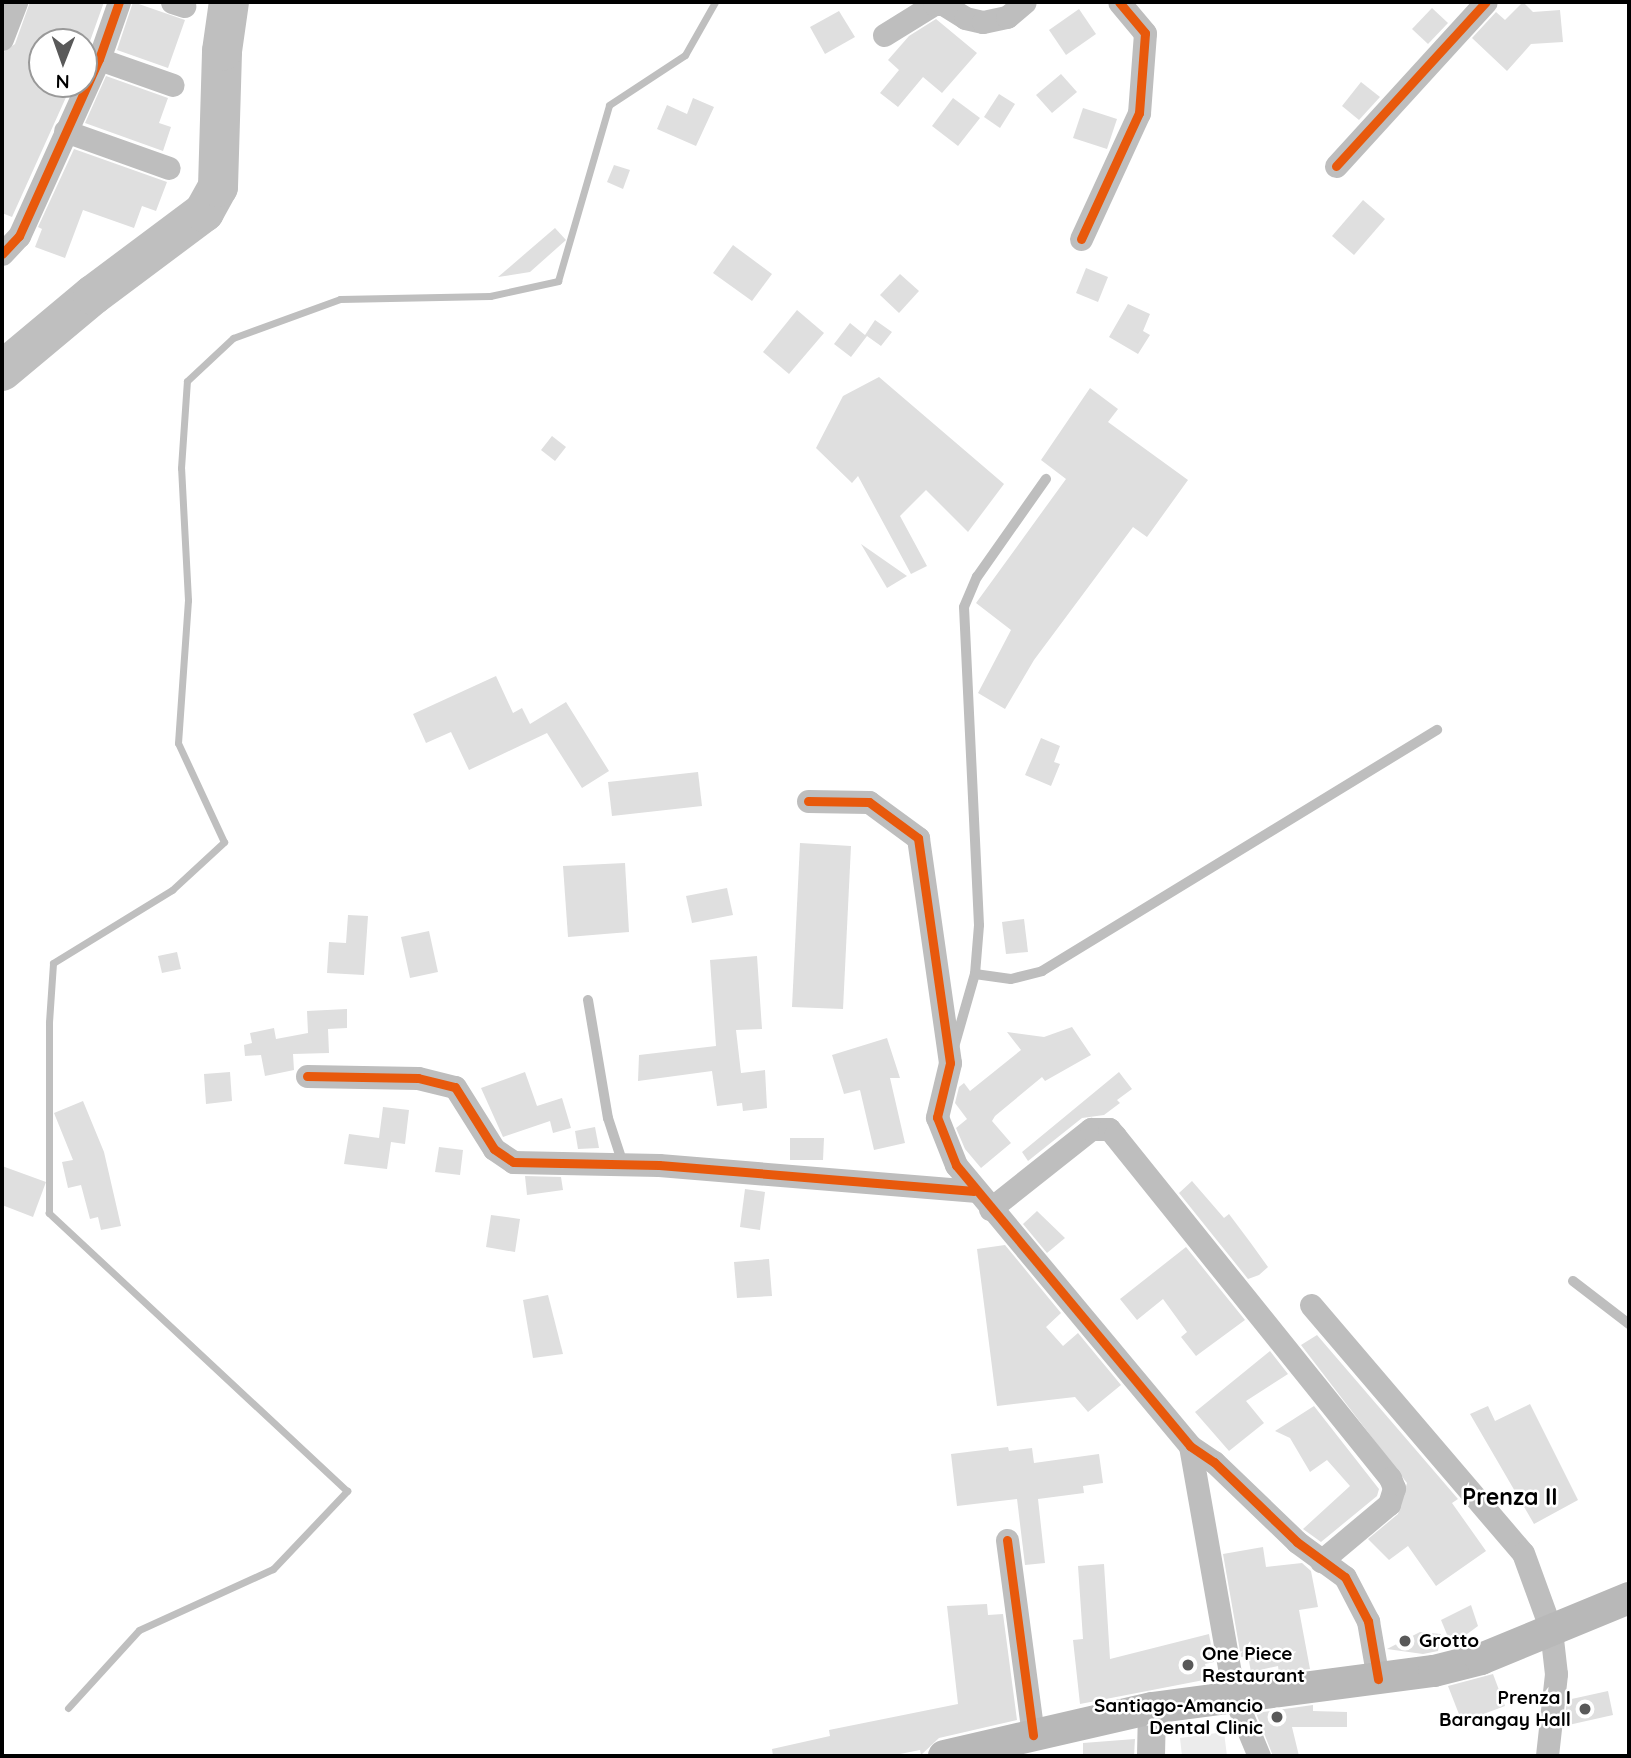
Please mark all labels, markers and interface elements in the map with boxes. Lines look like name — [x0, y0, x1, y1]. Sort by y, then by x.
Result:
north arrow — [28, 28, 98, 98]
text: N — [55, 70, 70, 94]
district label: Prenza II — [1462, 1483, 1558, 1511]
place label: Grotto — [1419, 1630, 1479, 1652]
marker: Grotto — [1397, 1633, 1413, 1649]
place label: One Piece Restaurant — [1202, 1643, 1305, 1687]
marker: One Piece Restaurant — [1180, 1657, 1196, 1673]
place label: Prenza I Barangay Hall — [1439, 1687, 1571, 1731]
place label: Santiago-Amancio Dental Clinic — [1094, 1695, 1263, 1739]
marker: Prenza I Barangay Hall — [1577, 1701, 1593, 1717]
marker: Santiago-Amancio Dental Clinic — [1269, 1709, 1285, 1725]

